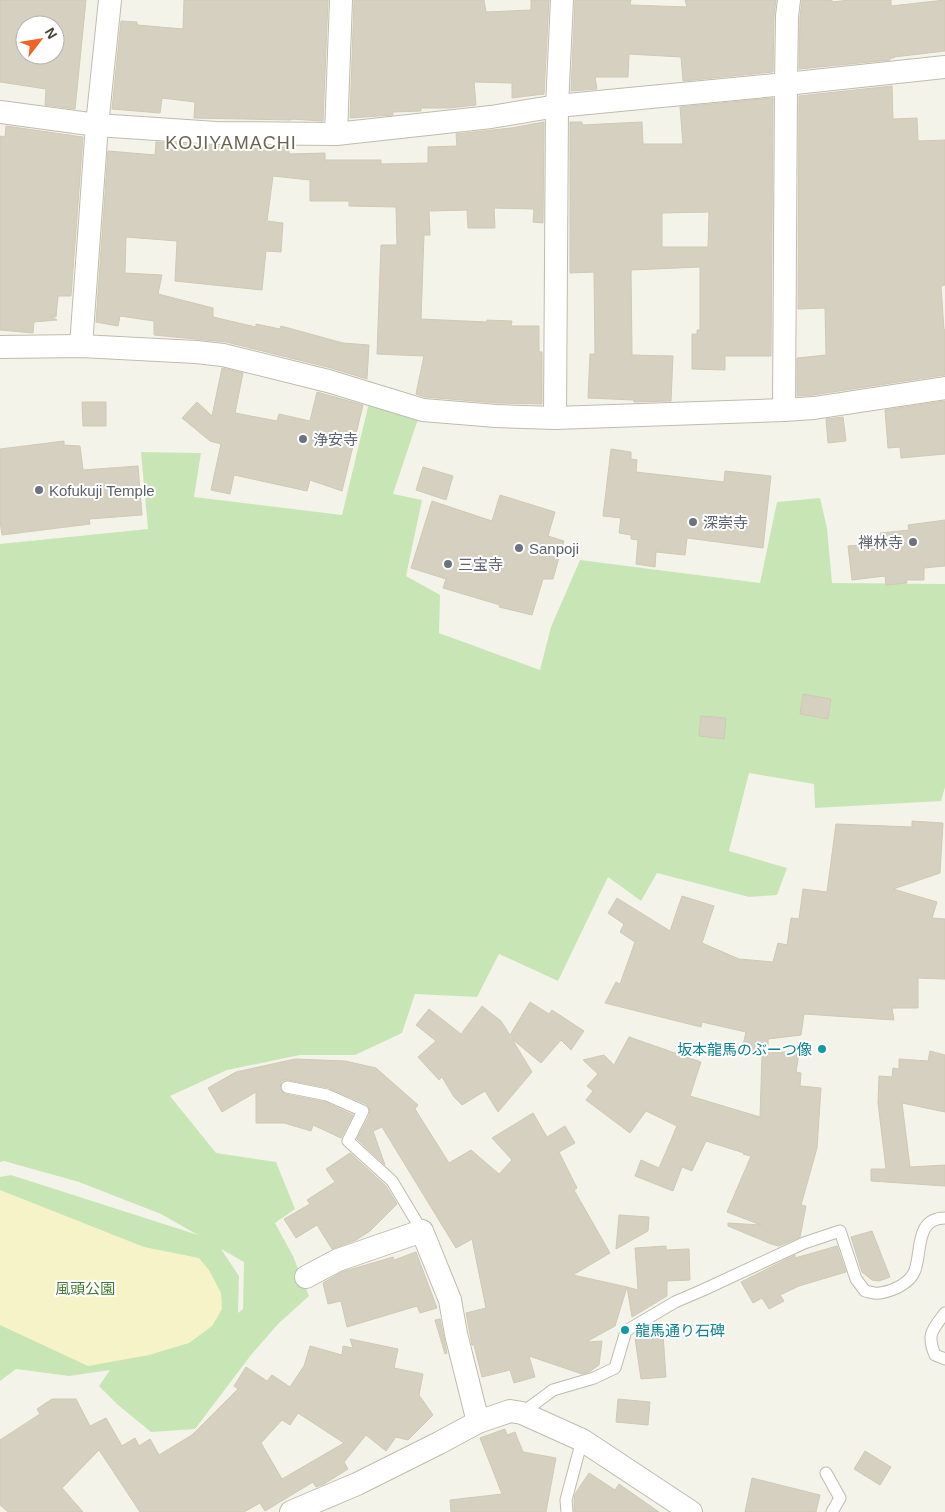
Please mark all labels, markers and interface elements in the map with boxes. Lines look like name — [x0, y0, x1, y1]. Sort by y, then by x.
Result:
north arrow — [15, 15, 65, 65]
text: N — [42, 25, 61, 42]
district label: KOJIYAMACHI — [165, 133, 297, 153]
place label: 浄安寺 — [313, 431, 358, 448]
marker: 浄安寺 — [297, 433, 309, 445]
place label: Kofukuji Temple — [49, 482, 155, 499]
marker: Kofukuji Temple — [33, 484, 45, 496]
place label: 深崇寺 — [703, 514, 748, 531]
marker: 深崇寺 — [687, 516, 699, 528]
place label: 禅林寺 — [858, 534, 903, 551]
marker: 禅林寺 — [907, 536, 919, 548]
place label: Sanpoji — [529, 540, 579, 557]
marker: Sanpoji — [513, 542, 525, 554]
place label: 三宝寺 — [458, 556, 503, 573]
marker: 三宝寺 — [442, 558, 454, 570]
place label: 坂本龍馬のぶーつ像 — [677, 1041, 812, 1058]
marker: 坂本龍馬のぶーつ像 — [816, 1043, 828, 1055]
park label: 風頭公園 — [55, 1280, 115, 1297]
place label: 龍馬通り石碑 — [635, 1322, 725, 1339]
marker: 龍馬通り石碑 — [619, 1324, 631, 1336]

